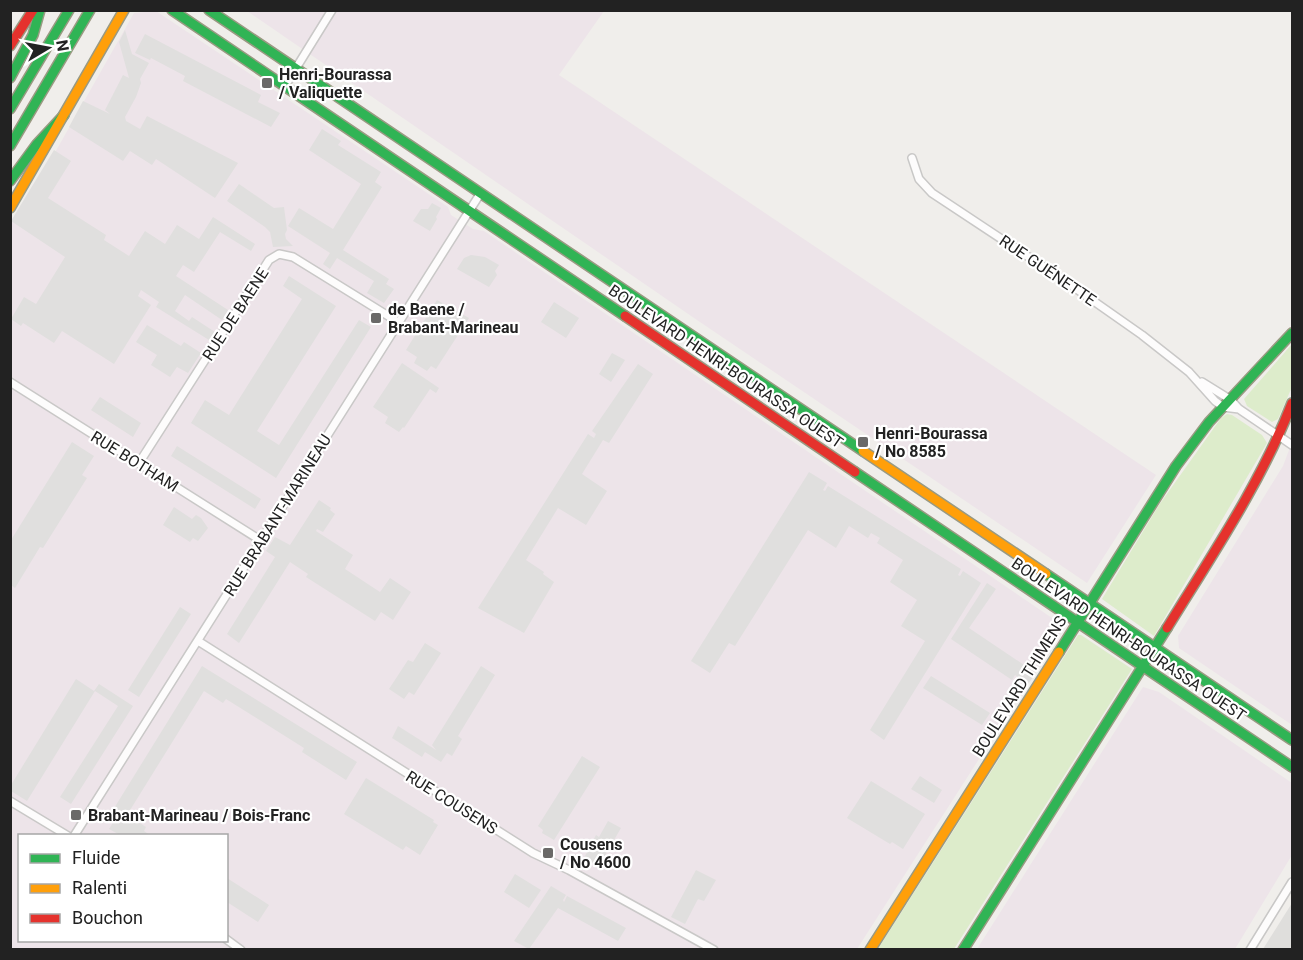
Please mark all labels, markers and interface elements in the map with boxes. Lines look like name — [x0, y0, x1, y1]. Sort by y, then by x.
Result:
north arrow — [18, 18, 78, 78]
text: N — [52, 38, 73, 53]
place label: Henri-Bourassa / Valiquette — [278, 65, 392, 102]
marker: Henri-Bourassa / Valiquette — [260, 76, 274, 90]
street label: RUE GUÉNETTE — [996, 231, 1100, 310]
street label: RUE DE BAENE — [198, 264, 272, 364]
street label: BOULEVARD HENRI-BOURASSA OUEST — [605, 281, 847, 452]
place label: de Baene / Brabant-Marineau — [388, 300, 518, 337]
marker: de Baene / Brabant-Marineau — [369, 311, 383, 325]
place label: Henri-Bourassa / No 8585 — [874, 424, 988, 461]
street label: RUE BOTHAM — [87, 427, 182, 496]
street label: RUE BRABANT-MARINEAU — [220, 431, 335, 600]
marker: Henri-Bourassa / No 8585 — [856, 435, 870, 449]
street label: BOULEVARD HENRI-BOURASSA OUEST — [1008, 554, 1250, 725]
street label: BOULEVARD THIMENS — [968, 612, 1071, 760]
street label: RUE COUSENS — [402, 767, 501, 838]
place label: Brabant-Marineau / Bois-Franc — [88, 806, 310, 825]
marker: Brabant-Marineau / Bois-Franc — [69, 808, 83, 822]
legend — [18, 834, 228, 942]
place label: Cousens / No 4600 — [559, 835, 631, 872]
marker: Cousens / No 4600 — [541, 846, 555, 860]
text: Fluide — [72, 847, 120, 868]
text: Ralenti — [72, 877, 127, 898]
text: Bouchon — [72, 907, 143, 928]

